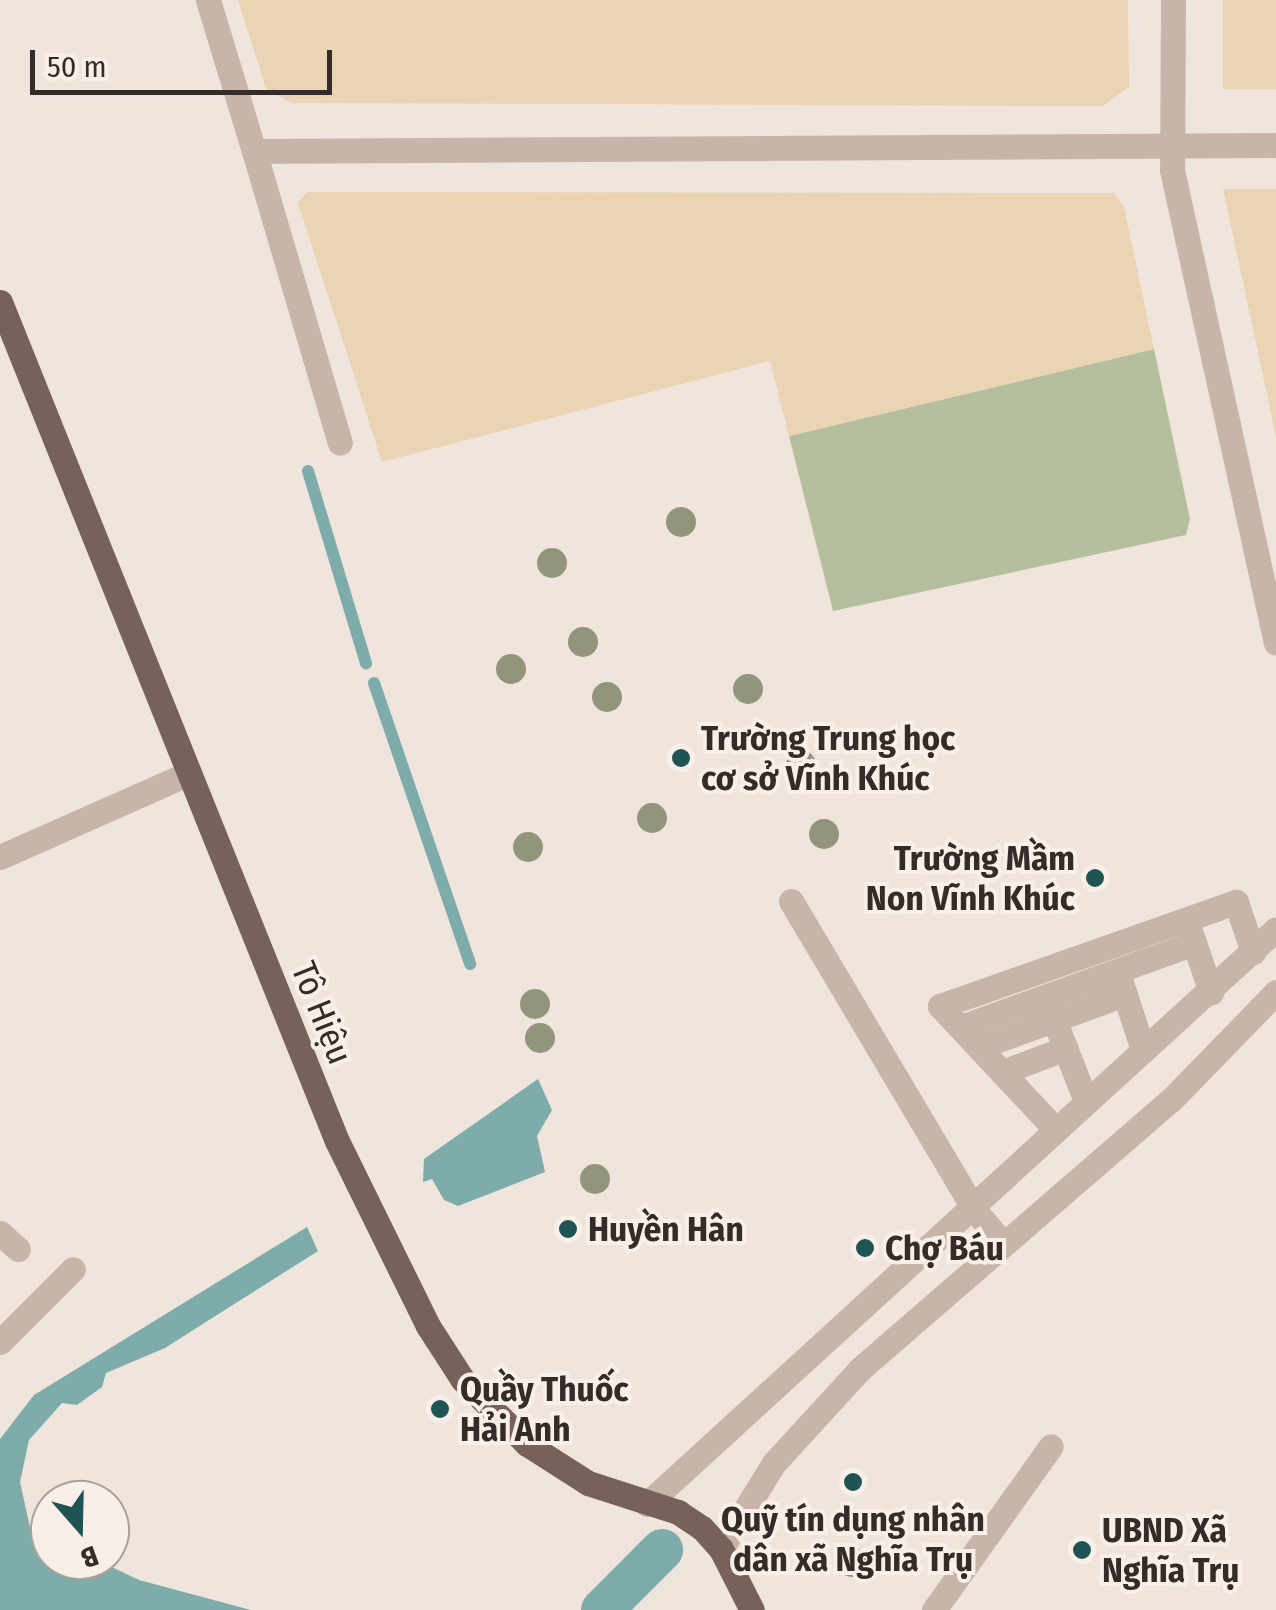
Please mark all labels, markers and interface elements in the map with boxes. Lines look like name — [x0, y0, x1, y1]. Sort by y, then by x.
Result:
scale bar — [35, 30, 338, 92]
text: 50 m — [47, 49, 107, 85]
place label: Trường Trung học cơ sở Vĩnh Khúc — [701, 717, 955, 799]
marker: Trường Trung học cơ sở Vĩnh Khúc — [670, 747, 692, 769]
place label: Trường Mầm Non Vĩnh Khúc — [866, 837, 1075, 919]
marker: Trường Mầm Non Vĩnh Khúc — [1084, 867, 1106, 889]
street label: Tô Hiệu — [283, 956, 361, 1070]
place label: Huyền Hân — [588, 1208, 744, 1250]
marker: Huyền Hân — [557, 1218, 579, 1240]
place label: Chợ Báu — [885, 1227, 1004, 1269]
marker: Chợ Báu — [854, 1237, 876, 1259]
place label: Quầy Thuốc Hải Anh — [460, 1368, 629, 1450]
marker: Quầy Thuốc Hải Anh — [429, 1398, 451, 1420]
marker: Quỹ tín dụng nhân dân xã Nghĩa Trụ — [842, 1471, 864, 1493]
north arrow — [30, 1480, 130, 1580]
place label: Quỹ tín dụng nhân dân xã Nghĩa Trụ — [721, 1498, 985, 1580]
place label: UBND Xã Nghĩa Trụ — [1102, 1509, 1240, 1591]
text: B — [77, 1539, 103, 1575]
marker: UBND Xã Nghĩa Trụ — [1071, 1539, 1093, 1561]

